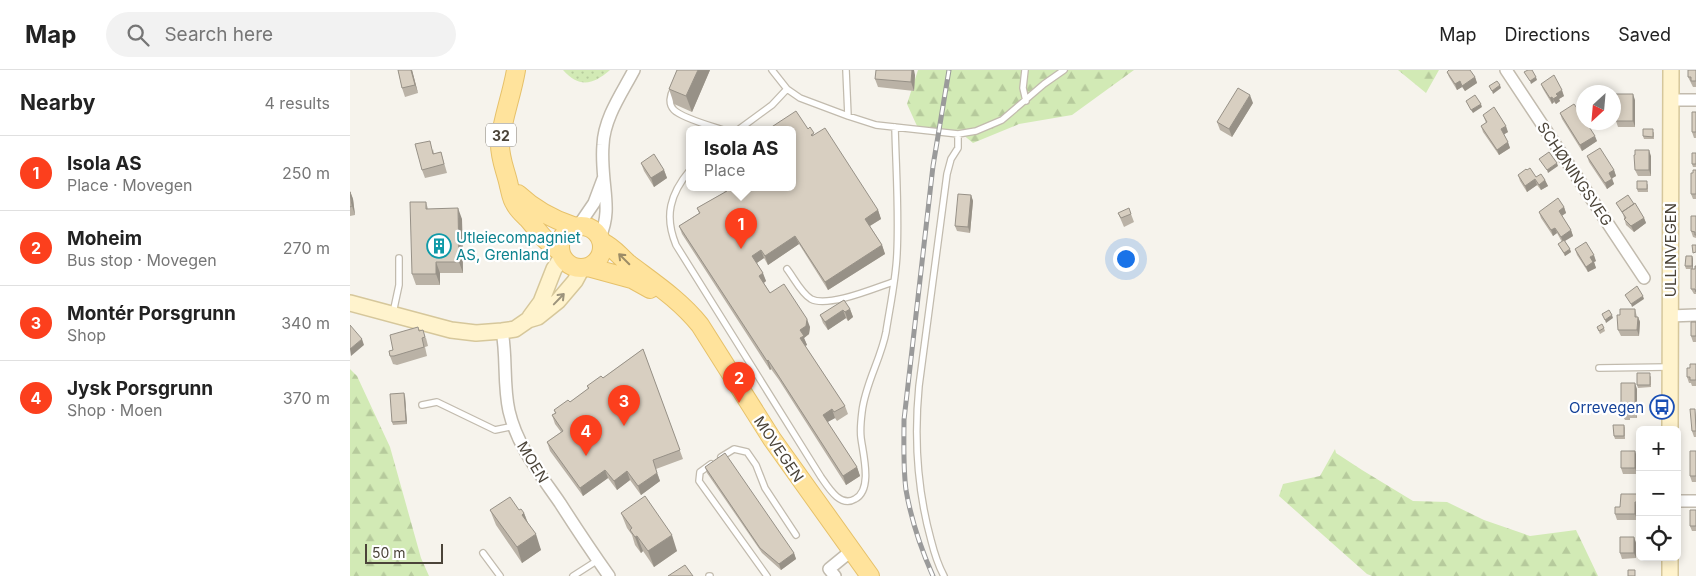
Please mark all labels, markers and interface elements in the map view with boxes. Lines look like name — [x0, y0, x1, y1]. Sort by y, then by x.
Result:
search box — [106, 12, 456, 57]
text: Map — [25, 20, 76, 49]
icon: search — [124, 21, 152, 49]
text: Search here — [164, 23, 273, 46]
text: Map — [1439, 24, 1477, 45]
text: Directions — [1505, 24, 1590, 45]
text: Saved — [1618, 24, 1671, 45]
north arrow — [1576, 85, 1621, 130]
text: Nearby — [20, 90, 95, 115]
text: 4 results — [265, 93, 330, 113]
street label: SCHØNINGSVEG — [1533, 118, 1617, 230]
road number: 32 — [486, 124, 516, 146]
popup — [686, 126, 796, 191]
text: Isola AS — [704, 137, 778, 160]
text: Isola AS — [67, 152, 142, 175]
text: Place — [704, 160, 745, 180]
text: 1 — [33, 163, 39, 183]
text: 250 m — [282, 163, 330, 183]
text: Place · Movegen — [67, 175, 193, 195]
street label: ULLINVEGEN — [1661, 203, 1680, 297]
pin: 1 — [725, 208, 757, 249]
text: Moheim — [67, 227, 142, 250]
place label: Utleiecompagniet AS, Grenland — [456, 228, 581, 264]
building icon: Utleiecompagniet AS, Grenland — [426, 233, 452, 259]
text: 2 — [31, 238, 41, 258]
text: 270 m — [283, 238, 330, 258]
your location — [1113, 246, 1139, 272]
text: Bus stop · Movegen — [67, 250, 217, 270]
one-way arrow — [618, 253, 631, 265]
one-way arrow — [553, 293, 565, 305]
text: Montér Porsgrunn — [67, 302, 236, 325]
text: 3 — [31, 313, 41, 333]
text: 340 m — [281, 313, 330, 333]
text: Shop — [67, 325, 106, 345]
pin: 2 — [723, 362, 755, 403]
text: Jysk Porsgrunn — [67, 377, 213, 400]
pin: 3 — [608, 385, 640, 426]
text: 4 — [31, 388, 41, 408]
text: 370 m — [283, 388, 330, 408]
bus stop icon: Orrevegen — [1649, 394, 1675, 420]
place label: Orrevegen — [1569, 398, 1644, 417]
text: Shop · Moen — [67, 400, 163, 420]
street label: MOVEGEN — [750, 412, 808, 486]
pin: 4 — [570, 415, 602, 456]
map controls — [1636, 426, 1681, 561]
button: + — [1636, 426, 1681, 471]
street label: MOEN — [513, 438, 553, 486]
button: − — [1636, 471, 1681, 516]
button: locate — [1636, 516, 1681, 561]
scale bar — [365, 541, 442, 564]
text: 50 m — [372, 544, 406, 561]

